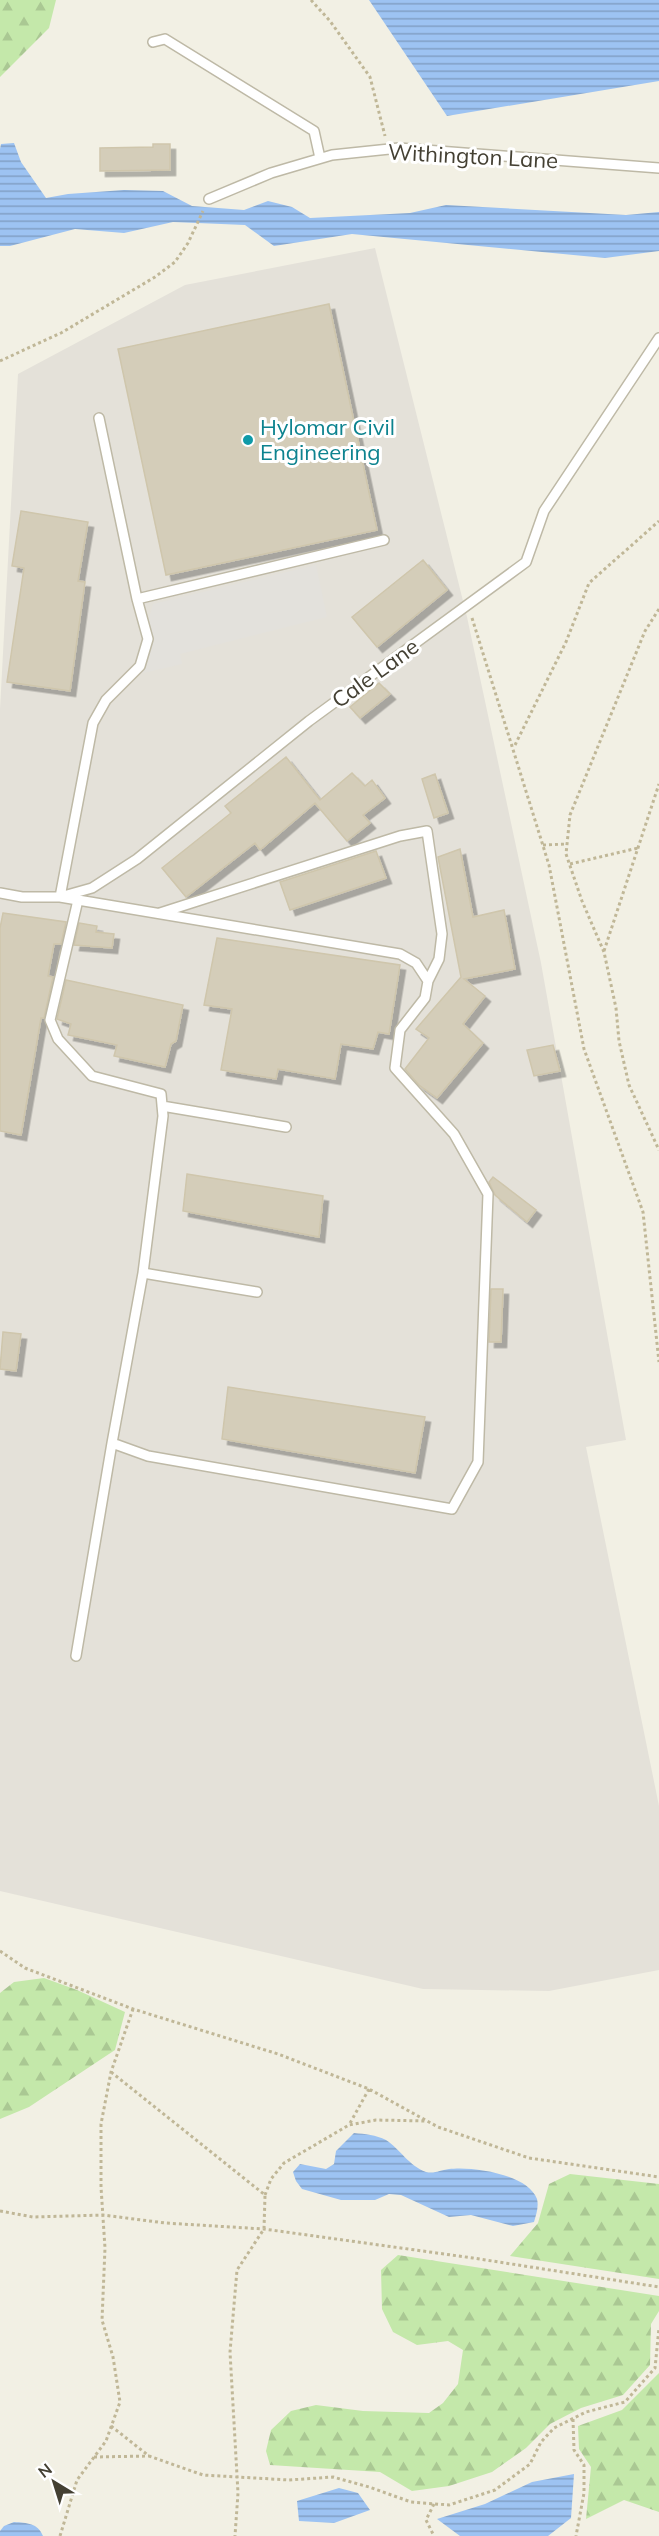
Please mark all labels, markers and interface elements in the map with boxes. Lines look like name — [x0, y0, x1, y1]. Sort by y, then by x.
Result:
street label: Withington Lane — [387, 138, 559, 174]
place label: Hylomar Civil Engineering — [260, 413, 395, 466]
marker: Hylomar Civil Engineering — [241, 433, 255, 447]
street label: Cale Lane — [326, 632, 424, 714]
north arrow — [24, 2452, 84, 2512]
text: N — [34, 2459, 56, 2482]

